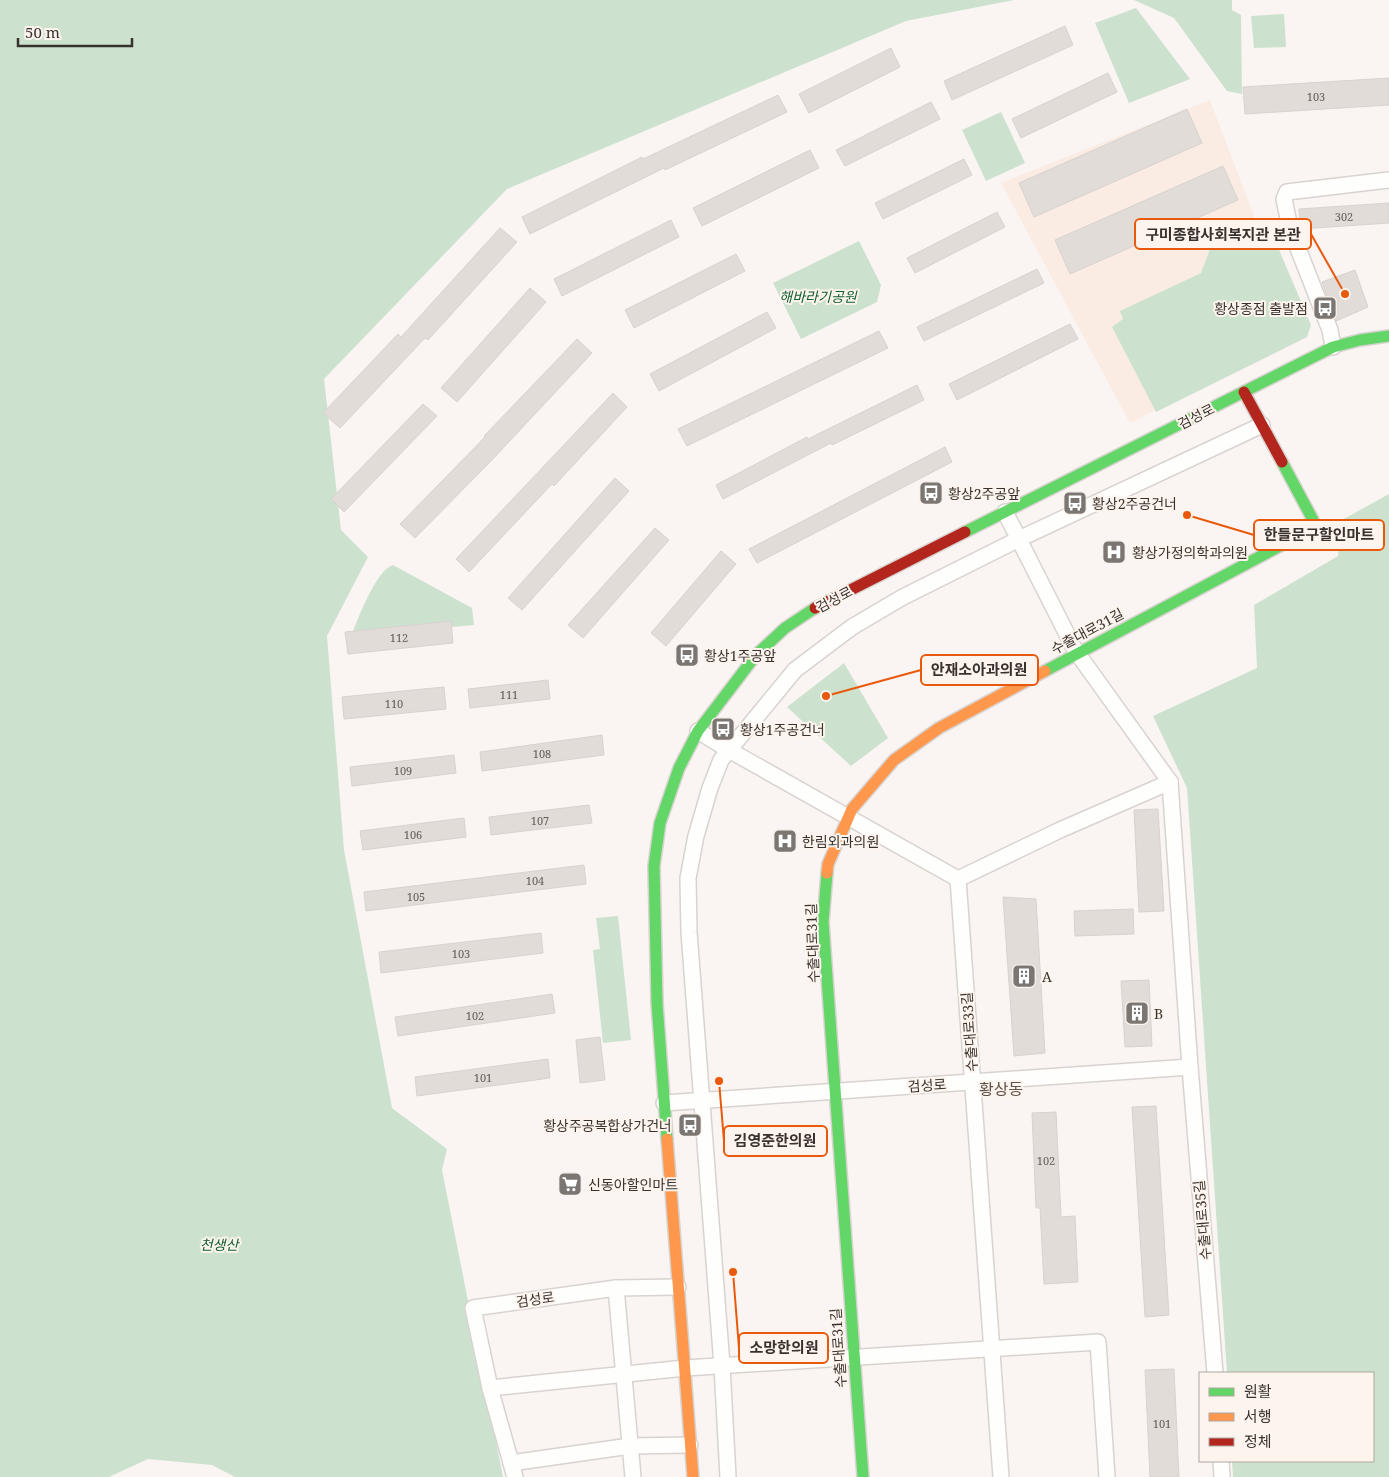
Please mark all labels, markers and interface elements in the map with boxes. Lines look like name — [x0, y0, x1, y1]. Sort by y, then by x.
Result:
scale bar — [18, 15, 131, 47]
text: 50 m — [25, 22, 60, 42]
house number: 103 — [1307, 89, 1325, 104]
house number: 302 — [1335, 209, 1353, 224]
callout: 구미종합사회복지관 본관 — [1135, 219, 1311, 249]
text: 구미종합사회복지관 본관 — [1145, 224, 1301, 244]
park label: 해바라기공원 — [779, 287, 858, 306]
bus stop icon: 황상종점 출발점 — [1312, 295, 1338, 321]
place label: 황상종점 출발점 — [1214, 299, 1308, 318]
street label: 검성로 — [1174, 399, 1218, 433]
bus stop icon: 황상2주공앞 — [918, 480, 944, 506]
place label: 황상2주공앞 — [948, 484, 1020, 503]
bus stop icon: 황상2주공건너 — [1062, 490, 1088, 516]
place label: 황상2주공건너 — [1092, 494, 1177, 513]
callout: 한들문구할인마트 — [1254, 520, 1384, 550]
text: 한들문구할인마트 — [1264, 524, 1374, 544]
hospital icon: 황상가정의학과의원 — [1101, 539, 1127, 565]
place label: 황상가정의학과의원 — [1132, 543, 1248, 562]
street label: 검성로 — [812, 581, 856, 616]
street label: 수출대로31길 — [1047, 604, 1127, 658]
house number: 112 — [390, 630, 408, 645]
bus stop icon: 황상1주공앞 — [674, 642, 700, 668]
place label: 황상1주공앞 — [704, 646, 776, 665]
callout: 안재소아과의원 — [921, 655, 1038, 685]
text: 안재소아과의원 — [931, 659, 1027, 679]
house number: 111 — [500, 687, 518, 702]
house number: 110 — [385, 696, 403, 711]
bus stop icon: 황상1주공건너 — [710, 716, 736, 742]
place label: 황상1주공건너 — [740, 720, 825, 739]
house number: 108 — [533, 746, 551, 761]
house number: 109 — [394, 763, 412, 778]
house number: 107 — [531, 813, 549, 828]
house number: 106 — [404, 827, 422, 842]
hospital icon: 한림외과의원 — [772, 828, 798, 854]
place label: 한림외과의원 — [802, 832, 879, 851]
house number: 104 — [526, 873, 544, 888]
house number: 105 — [407, 889, 425, 904]
street label: 수출대로31길 — [801, 903, 823, 983]
house number: 103 — [452, 946, 470, 961]
building icon: A — [1011, 963, 1037, 989]
place label: A — [1042, 967, 1052, 986]
street label: 수출대로33길 — [957, 991, 981, 1073]
building icon: B — [1124, 1000, 1150, 1026]
place label: B — [1154, 1004, 1163, 1023]
house number: 102 — [466, 1008, 484, 1023]
house number: 101 — [474, 1070, 492, 1085]
street label: 검성로 — [907, 1074, 947, 1096]
district label: 황상동 — [979, 1078, 1023, 1100]
bus stop icon: 황상주공복합상가건너 — [677, 1112, 703, 1138]
place label: 황상주공복합상가건너 — [543, 1116, 672, 1135]
callout: 김영준한의원 — [724, 1126, 827, 1156]
text: 김영준한의원 — [734, 1130, 816, 1150]
house number: 102 — [1037, 1153, 1055, 1168]
supermarket icon: 신동아할인마트 — [557, 1171, 583, 1197]
place label: 신동아할인마트 — [588, 1175, 678, 1194]
street label: 수출대로35길 — [1189, 1179, 1215, 1261]
park label: 천생산 — [200, 1235, 240, 1254]
street label: 검성로 — [515, 1287, 556, 1311]
street label: 수출대로31길 — [826, 1307, 850, 1389]
callout: 소망한의원 — [739, 1333, 828, 1363]
text: 소망한의원 — [749, 1337, 819, 1357]
legend — [1199, 1372, 1374, 1462]
text: 원활 — [1244, 1381, 1272, 1401]
text: 서행 — [1244, 1406, 1272, 1426]
house number: 101 — [1153, 1416, 1171, 1431]
text: 정체 — [1244, 1431, 1272, 1451]

